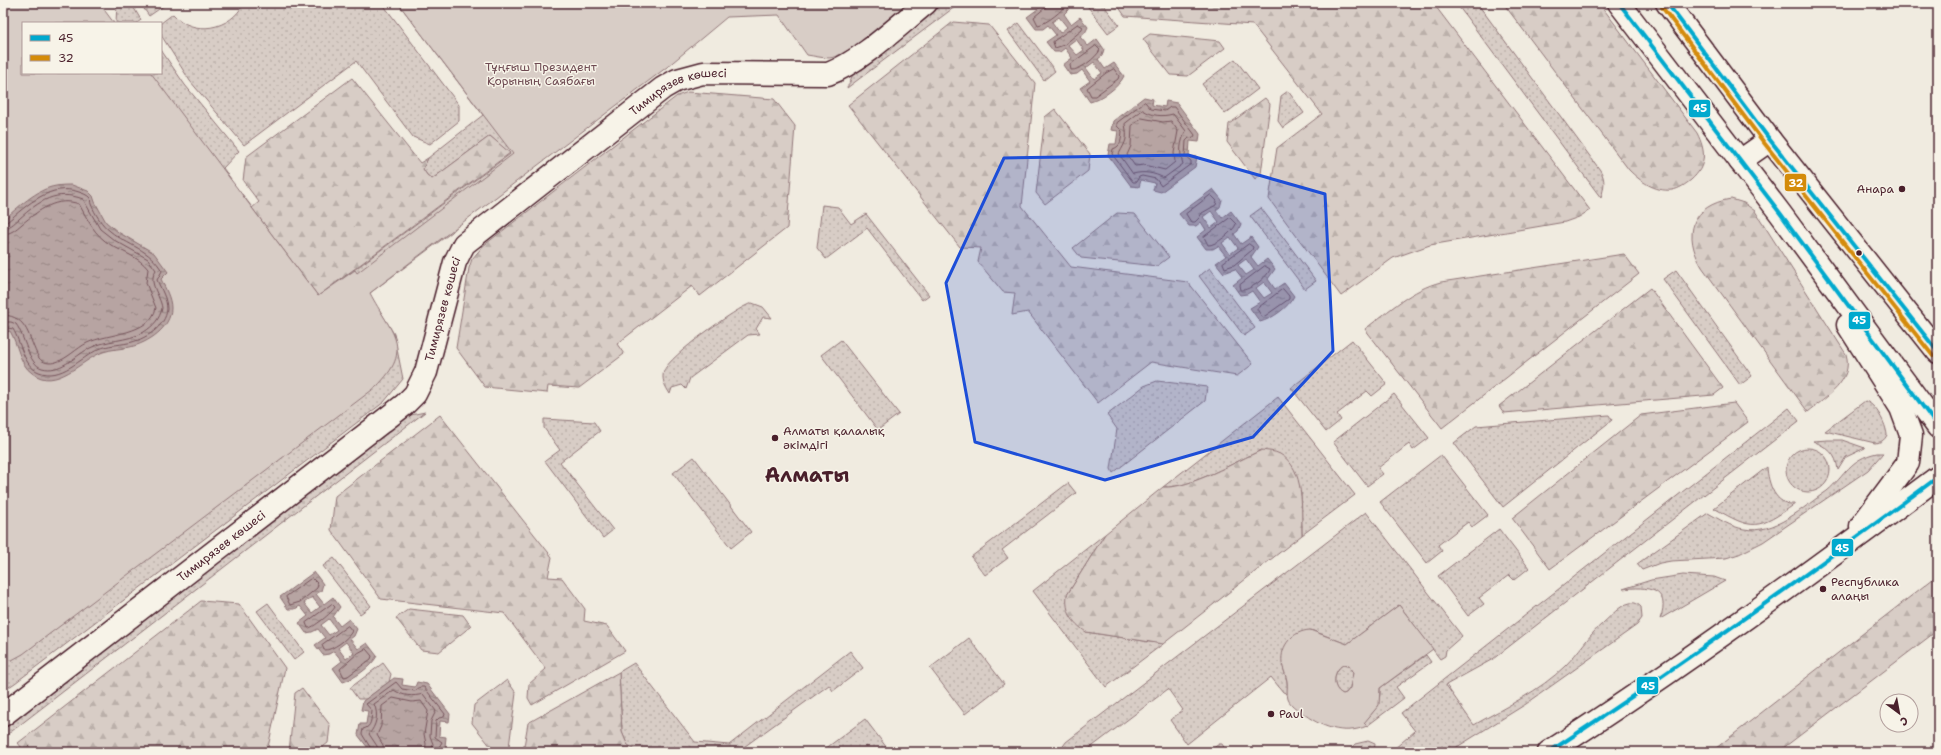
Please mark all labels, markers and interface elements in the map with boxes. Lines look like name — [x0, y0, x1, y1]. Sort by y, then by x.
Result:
legend — [22, 22, 162, 74]
text: 45 — [58, 30, 73, 46]
text: 32 — [58, 50, 74, 66]
park label: Тұңғыш Президент Қорының Саябағы — [485, 59, 598, 89]
street label: Тимирязев көшесі — [626, 65, 727, 119]
line badge: 45 — [1688, 99, 1711, 118]
text: 45 — [1693, 101, 1707, 116]
line badge: 32 — [1784, 173, 1807, 192]
text: 32 — [1788, 176, 1804, 191]
place label: Анара — [1857, 181, 1895, 197]
marker: Анара — [1897, 184, 1907, 194]
unlabelled marker — [1854, 248, 1864, 258]
street label: Тимирязев көшесі — [421, 254, 464, 363]
line badge: 45 — [1848, 311, 1871, 330]
text: 45 — [1852, 313, 1866, 328]
place label: Алматы қалалық әкімдігі — [783, 423, 885, 453]
marker: Алматы қалалық әкімдігі — [770, 433, 780, 443]
district label: Алматы — [765, 462, 849, 488]
street label: Тимирязев көшесі — [174, 507, 269, 585]
line badge: 45 — [1831, 538, 1854, 557]
text: 45 — [1835, 541, 1849, 556]
place label: Республика алаңы — [1831, 574, 1900, 604]
marker: Республика алаңы — [1818, 584, 1828, 594]
line badge: 45 — [1636, 676, 1659, 695]
text: 45 — [1641, 679, 1655, 694]
north arrow — [1879, 693, 1919, 733]
place label: Paul — [1279, 706, 1304, 722]
marker: Paul — [1266, 709, 1276, 719]
text: С — [1897, 713, 1911, 729]

